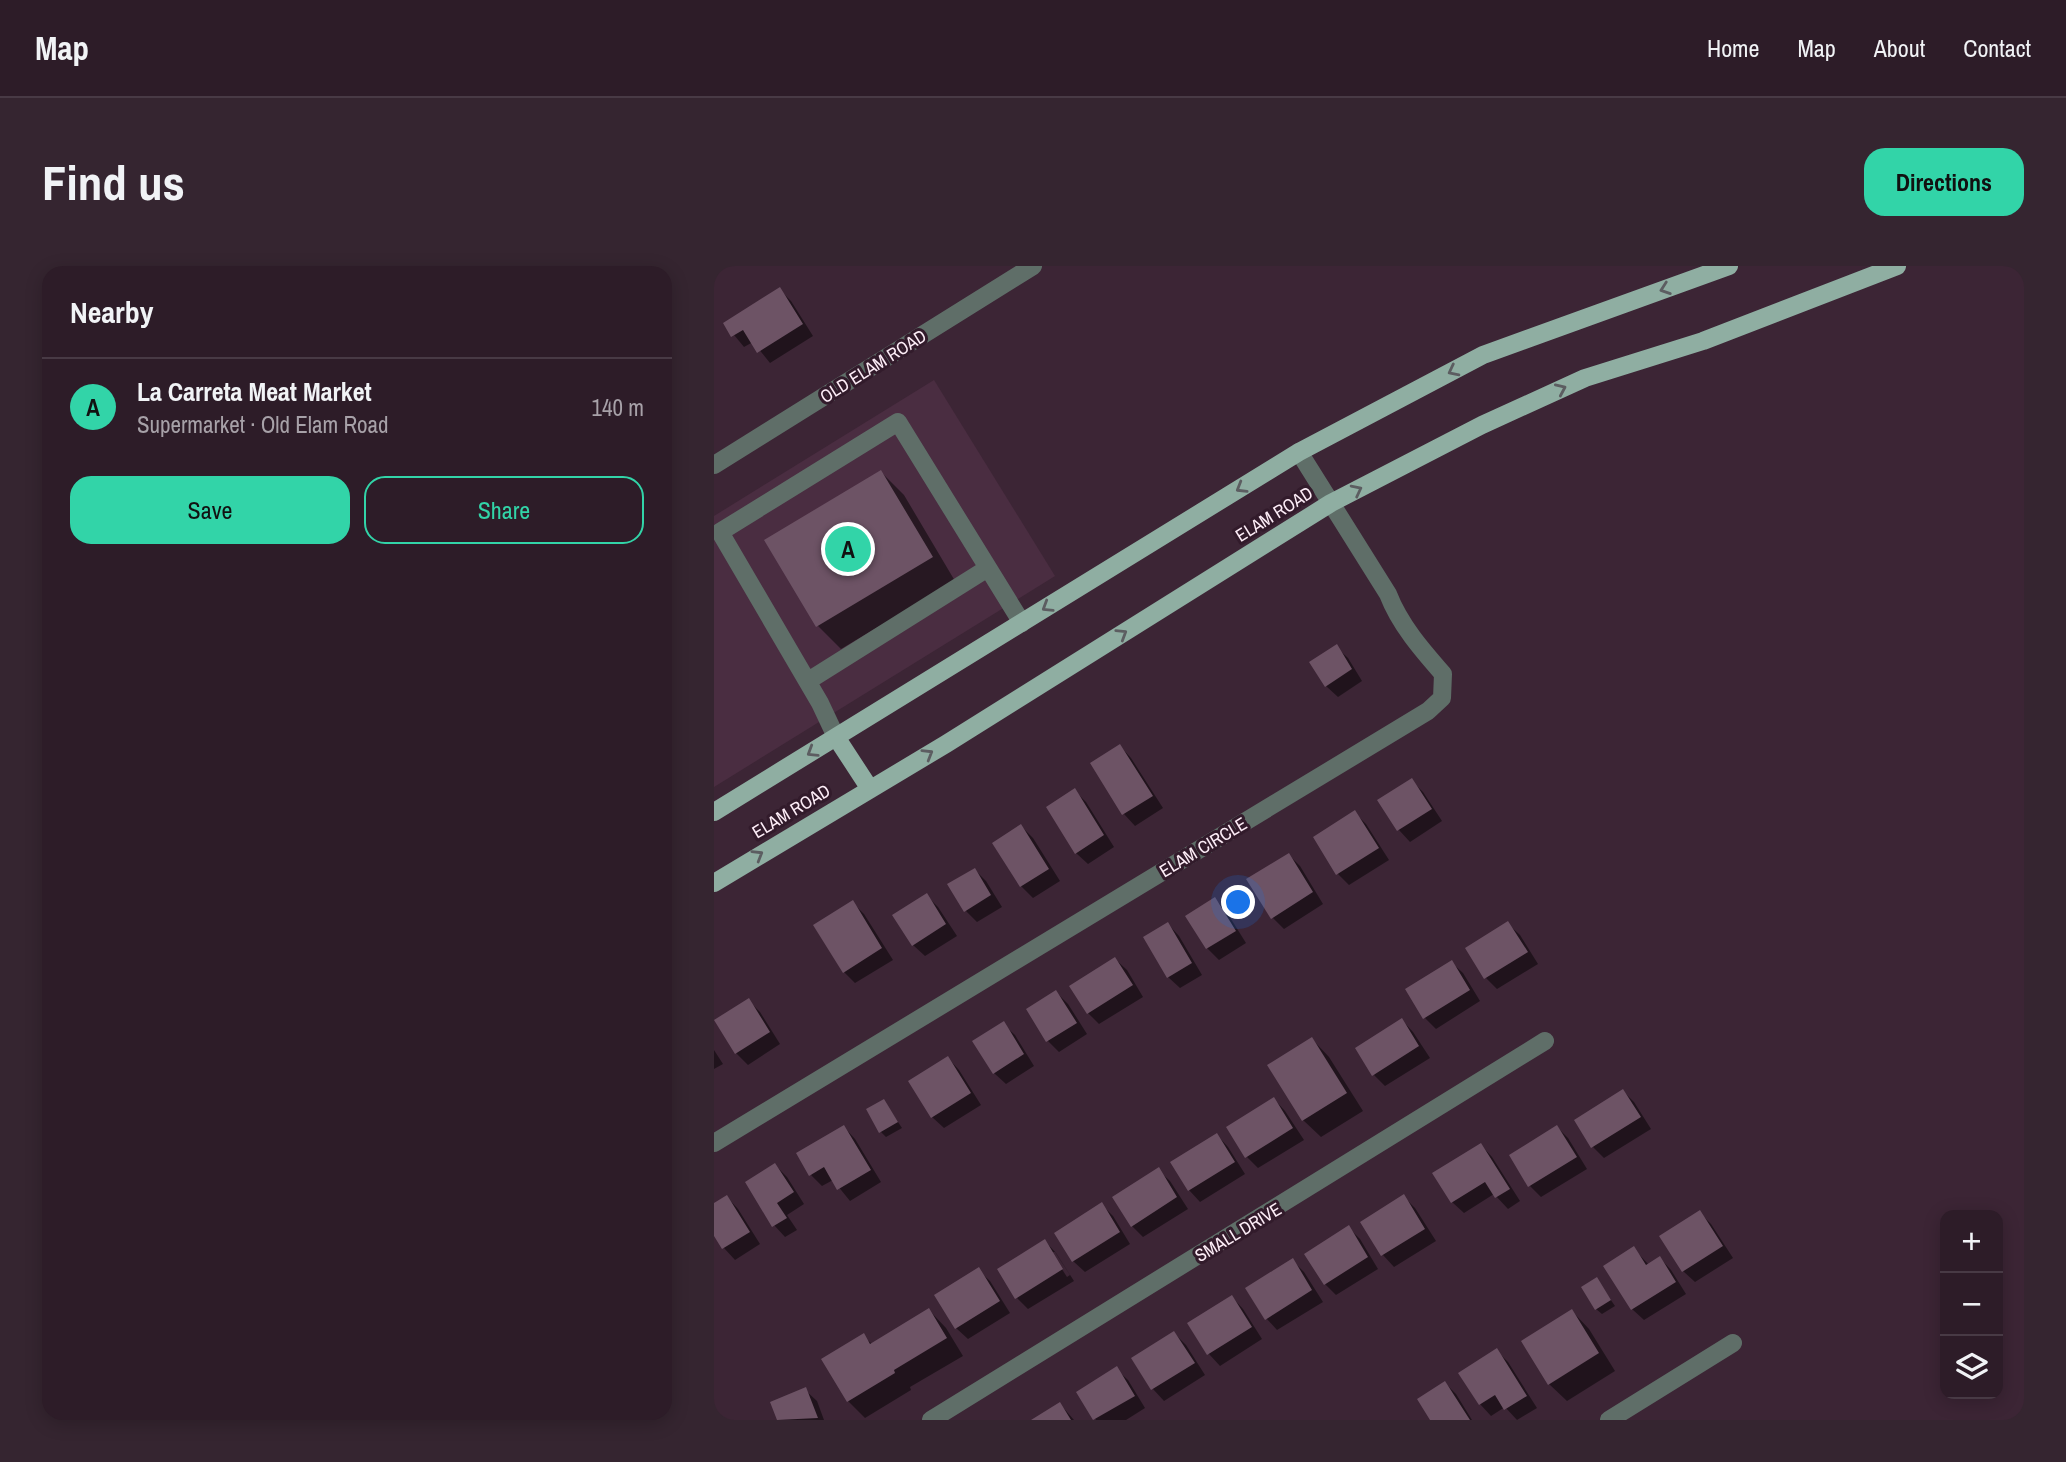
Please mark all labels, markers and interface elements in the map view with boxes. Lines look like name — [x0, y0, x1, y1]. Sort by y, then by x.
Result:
text: Map — [35, 26, 89, 70]
text: Home — [1707, 32, 1759, 64]
text: Map — [1797, 32, 1836, 64]
text: About — [1874, 32, 1925, 64]
text: Contact — [1963, 32, 2031, 64]
button: Directions — [1864, 148, 2024, 216]
text: Find us — [42, 149, 185, 215]
one-way arrow — [1659, 281, 1671, 295]
text: Nearby — [70, 292, 153, 332]
street label: OLD ELAM ROAD — [815, 323, 931, 409]
one-way arrow — [1448, 363, 1460, 376]
text: La Carreta Meat Market — [137, 374, 372, 409]
one-way arrow — [1554, 383, 1567, 397]
text: A — [86, 392, 100, 423]
text: 140 m — [592, 392, 644, 423]
text: Supermarket · Old Elam Road — [137, 409, 389, 440]
button: Save — [70, 476, 350, 544]
button: Share — [364, 476, 644, 544]
street label: ELAM ROAD — [1231, 480, 1317, 548]
one-way arrow — [1236, 480, 1249, 493]
one-way arrow — [1350, 484, 1363, 498]
pin: A — [825, 523, 871, 575]
one-way arrow — [1042, 599, 1055, 612]
one-way arrow — [1114, 629, 1127, 642]
one-way arrow — [806, 744, 819, 757]
one-way arrow — [921, 749, 934, 762]
street label: ELAM ROAD — [747, 778, 835, 844]
street label: ELAM CIRCLE — [1154, 811, 1252, 883]
one-way arrow — [750, 851, 763, 864]
your location — [1221, 885, 1255, 919]
street label: SMALL DRIVE — [1190, 1196, 1286, 1268]
map controls — [1940, 1210, 2003, 1399]
button: + — [1940, 1210, 2003, 1273]
button: − — [1940, 1273, 2003, 1336]
button: layers — [1940, 1336, 2003, 1399]

